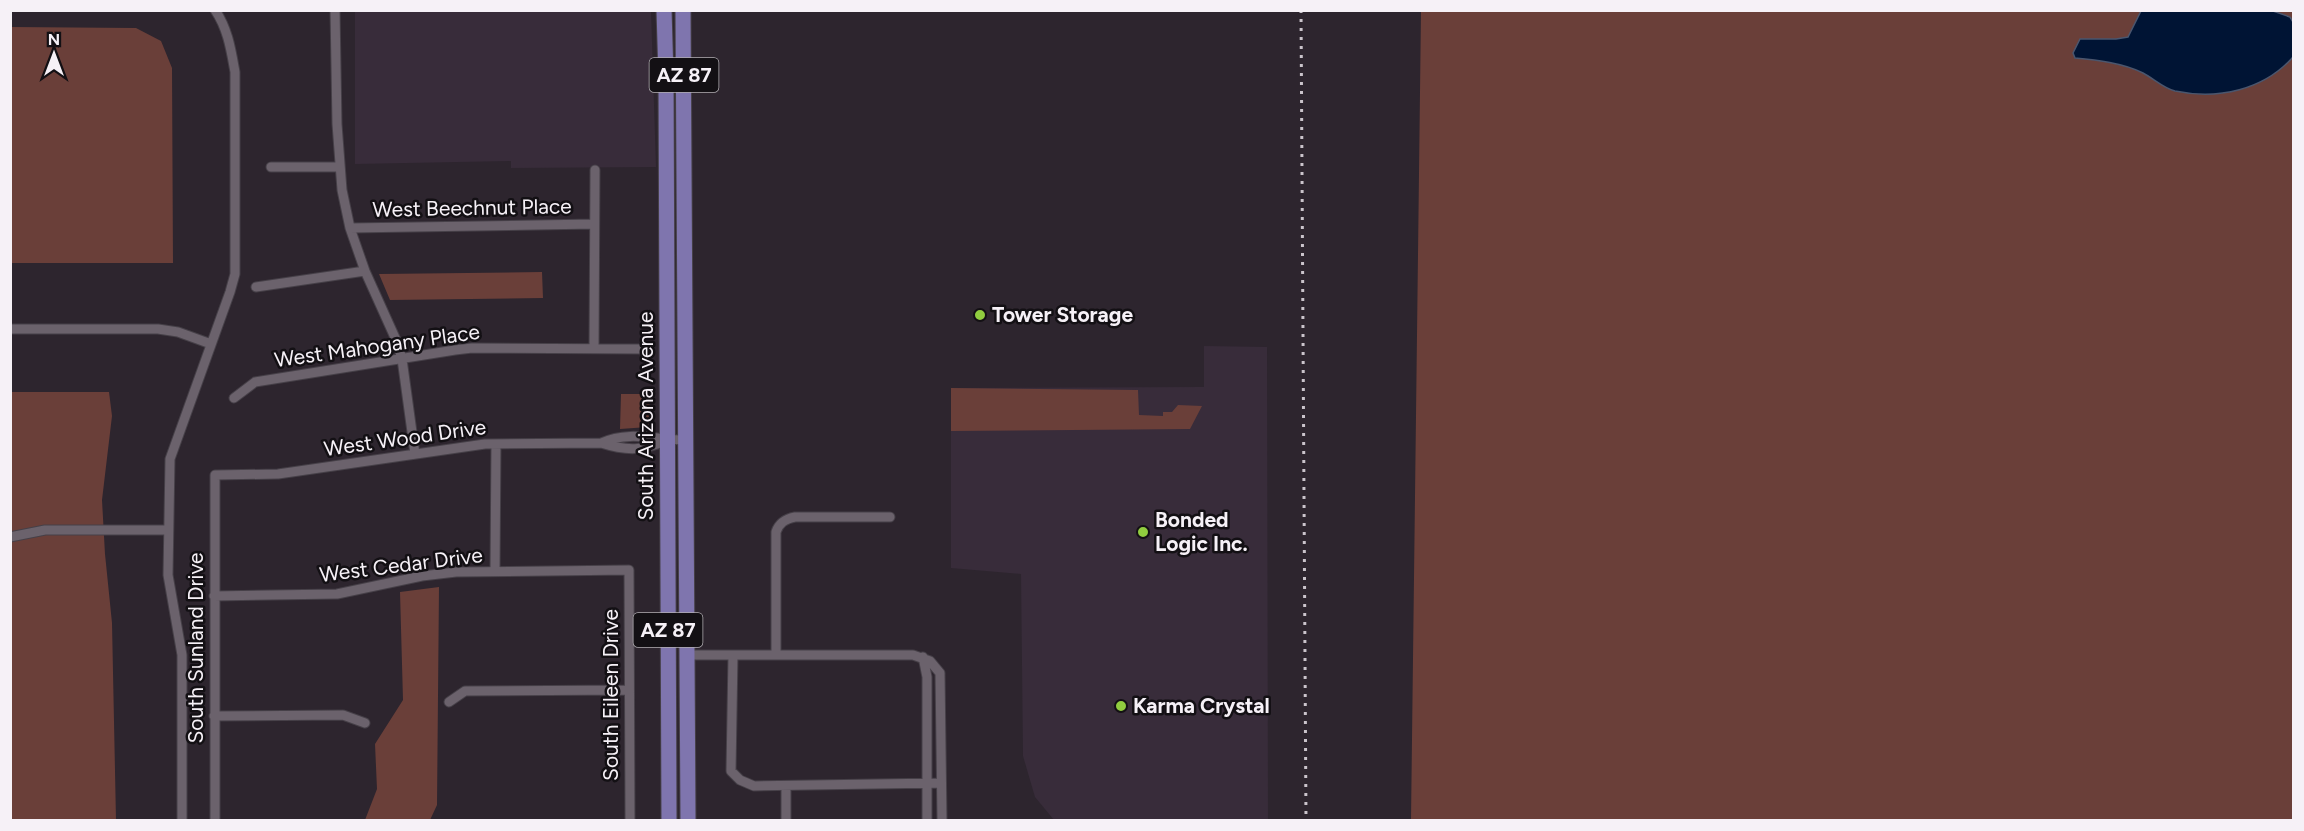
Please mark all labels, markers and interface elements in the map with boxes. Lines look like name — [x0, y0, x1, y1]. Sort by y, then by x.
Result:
north arrow — [24, 24, 84, 84]
text: N — [48, 30, 60, 49]
road number: AZ 87 — [650, 58, 718, 92]
street label: West Beechnut Place — [372, 193, 572, 222]
place label: Tower Storage — [992, 302, 1133, 327]
marker: Tower Storage — [973, 308, 987, 322]
street label: South Arizona Avenue — [633, 312, 658, 520]
street label: West Mahogany Place — [273, 319, 481, 372]
street label: West Wood Drive — [322, 414, 488, 461]
place label: Bonded Logic Inc. — [1155, 507, 1248, 556]
marker: Bonded Logic Inc. — [1136, 525, 1150, 539]
street label: West Cedar Drive — [318, 542, 484, 587]
street label: South Sunland Drive — [183, 552, 208, 744]
street label: South Eileen Drive — [598, 609, 623, 781]
road number: AZ 87 — [634, 613, 702, 647]
place label: Karma Crystal — [1133, 693, 1270, 718]
marker: Karma Crystal — [1114, 699, 1128, 713]

